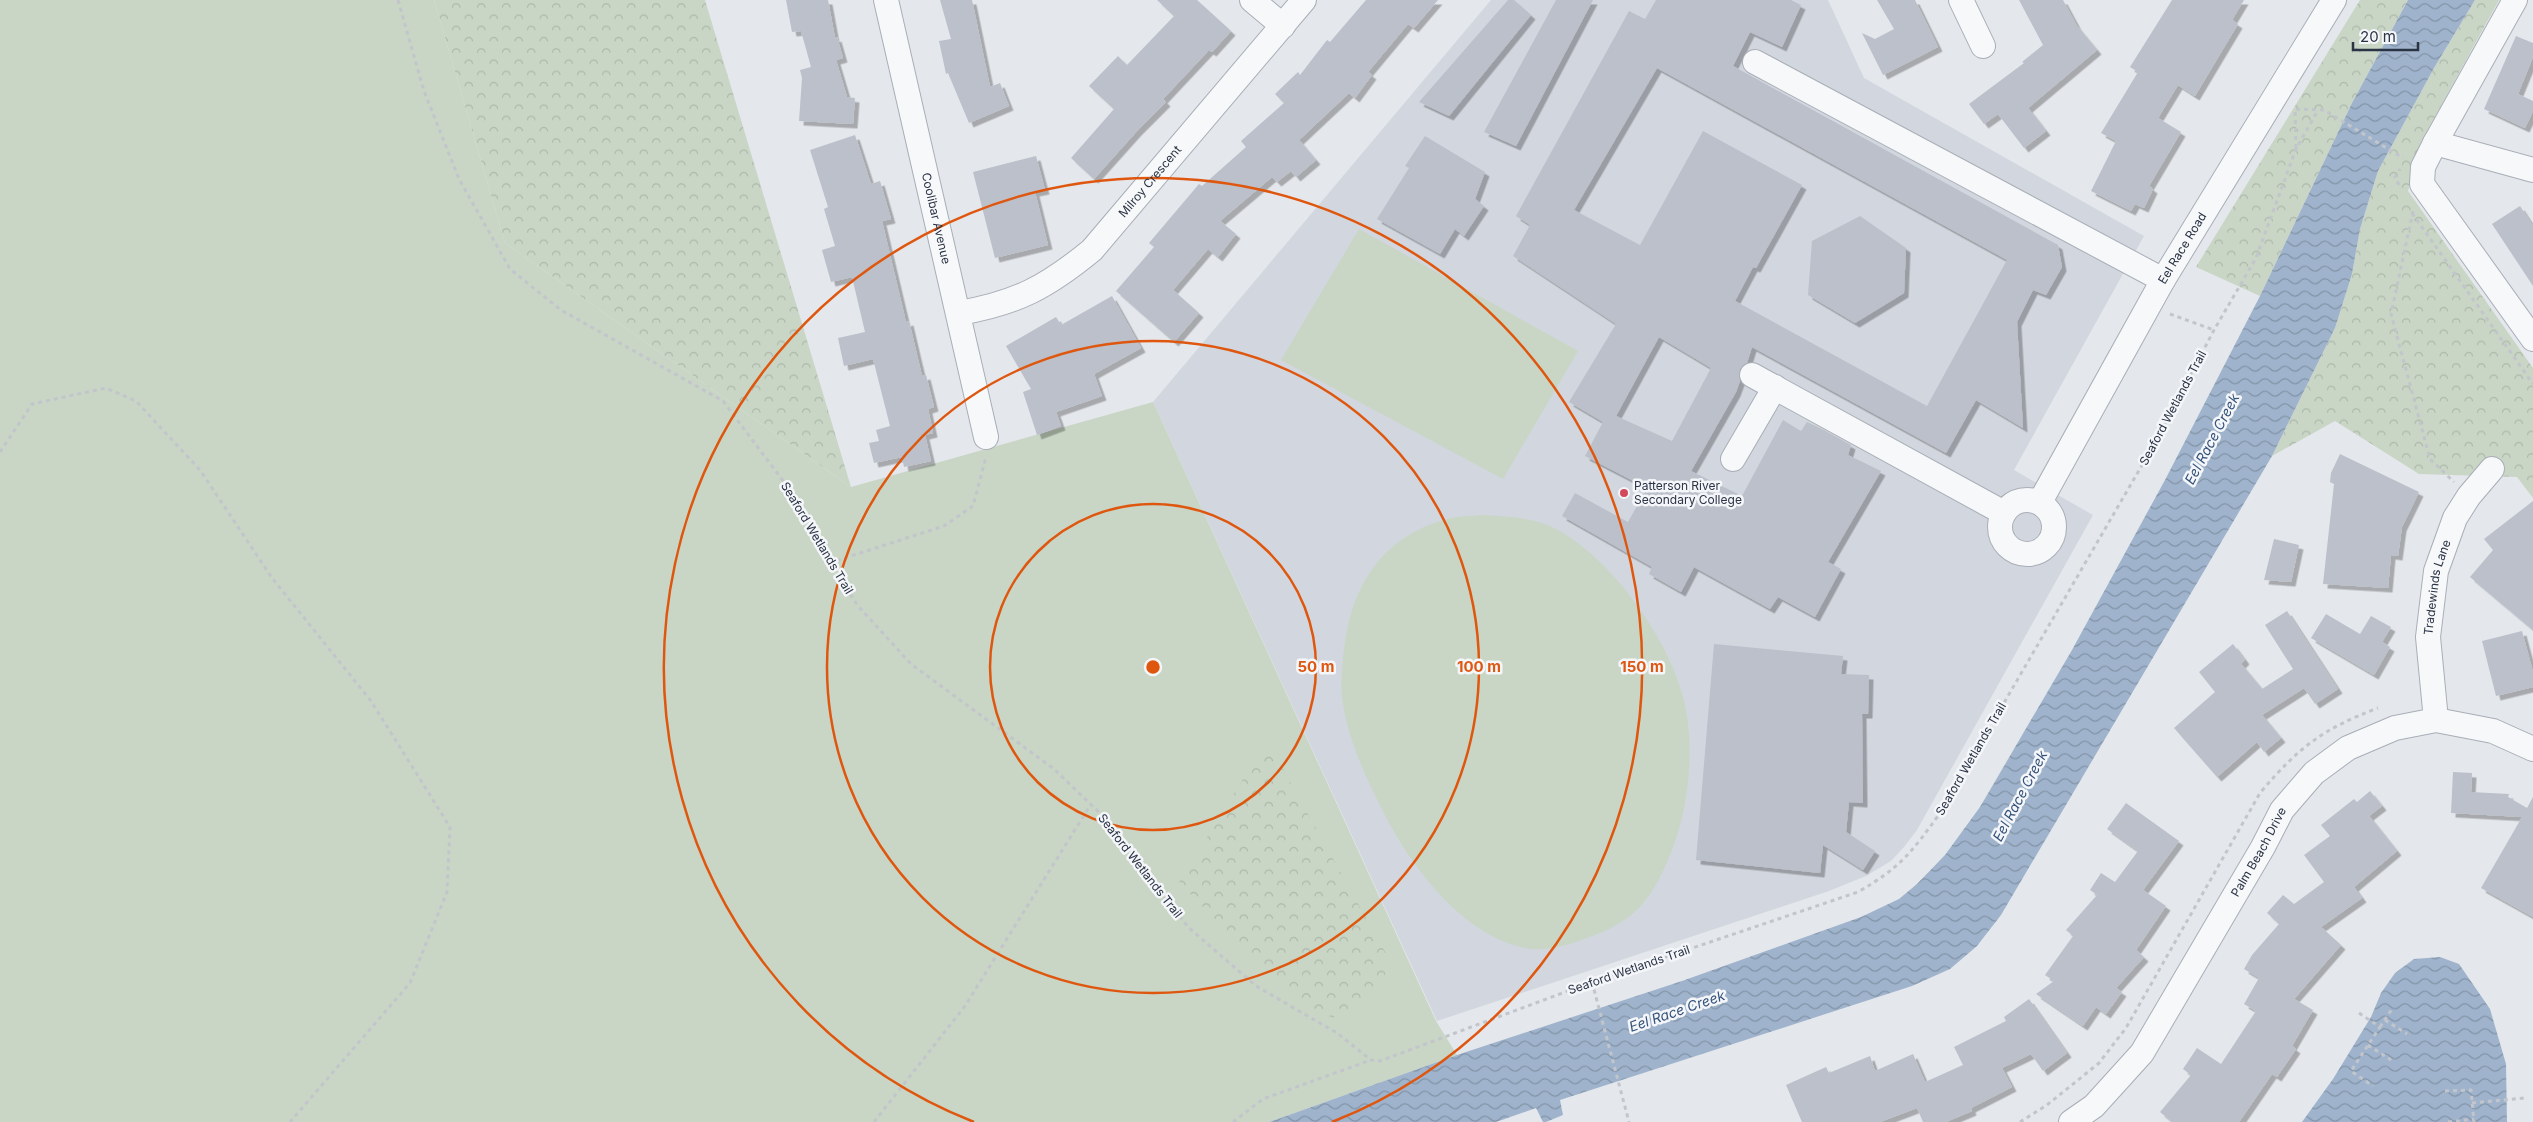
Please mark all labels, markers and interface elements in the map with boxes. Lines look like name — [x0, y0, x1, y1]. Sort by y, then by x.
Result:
scale bar — [2353, 20, 2418, 52]
text: 20 m — [2360, 27, 2396, 46]
street label: Milroy Crescent — [1115, 142, 1184, 220]
street label: Coolibar Avenue — [919, 171, 954, 265]
street label: Eel Race Road — [2154, 209, 2210, 287]
street label: Seaford Wetlands Trail — [2136, 348, 2209, 468]
water label: Eel Race Creek — [2181, 390, 2243, 487]
place label: Patterson River Secondary College — [1634, 478, 1742, 507]
street label: Seaford Wetlands Trail — [778, 479, 857, 596]
marker: Patterson River Secondary College — [1618, 487, 1630, 499]
street label: Tradewinds Lane — [2420, 538, 2454, 636]
text: 50 m — [1298, 657, 1334, 676]
text: 100 m — [1457, 657, 1501, 676]
text: 150 m — [1620, 657, 1664, 676]
centre of rings — [1144, 658, 1162, 676]
street label: Seaford Wetlands Trail — [1932, 700, 2009, 818]
water label: Eel Race Creek — [1989, 747, 2051, 844]
street label: Palm Beach Drive — [2227, 805, 2289, 899]
street label: Seaford Wetlands Trail — [1095, 811, 1186, 921]
street label: Seaford Wetlands Trail — [1566, 942, 1692, 997]
water label: Eel Race Creek — [1627, 986, 1727, 1035]

